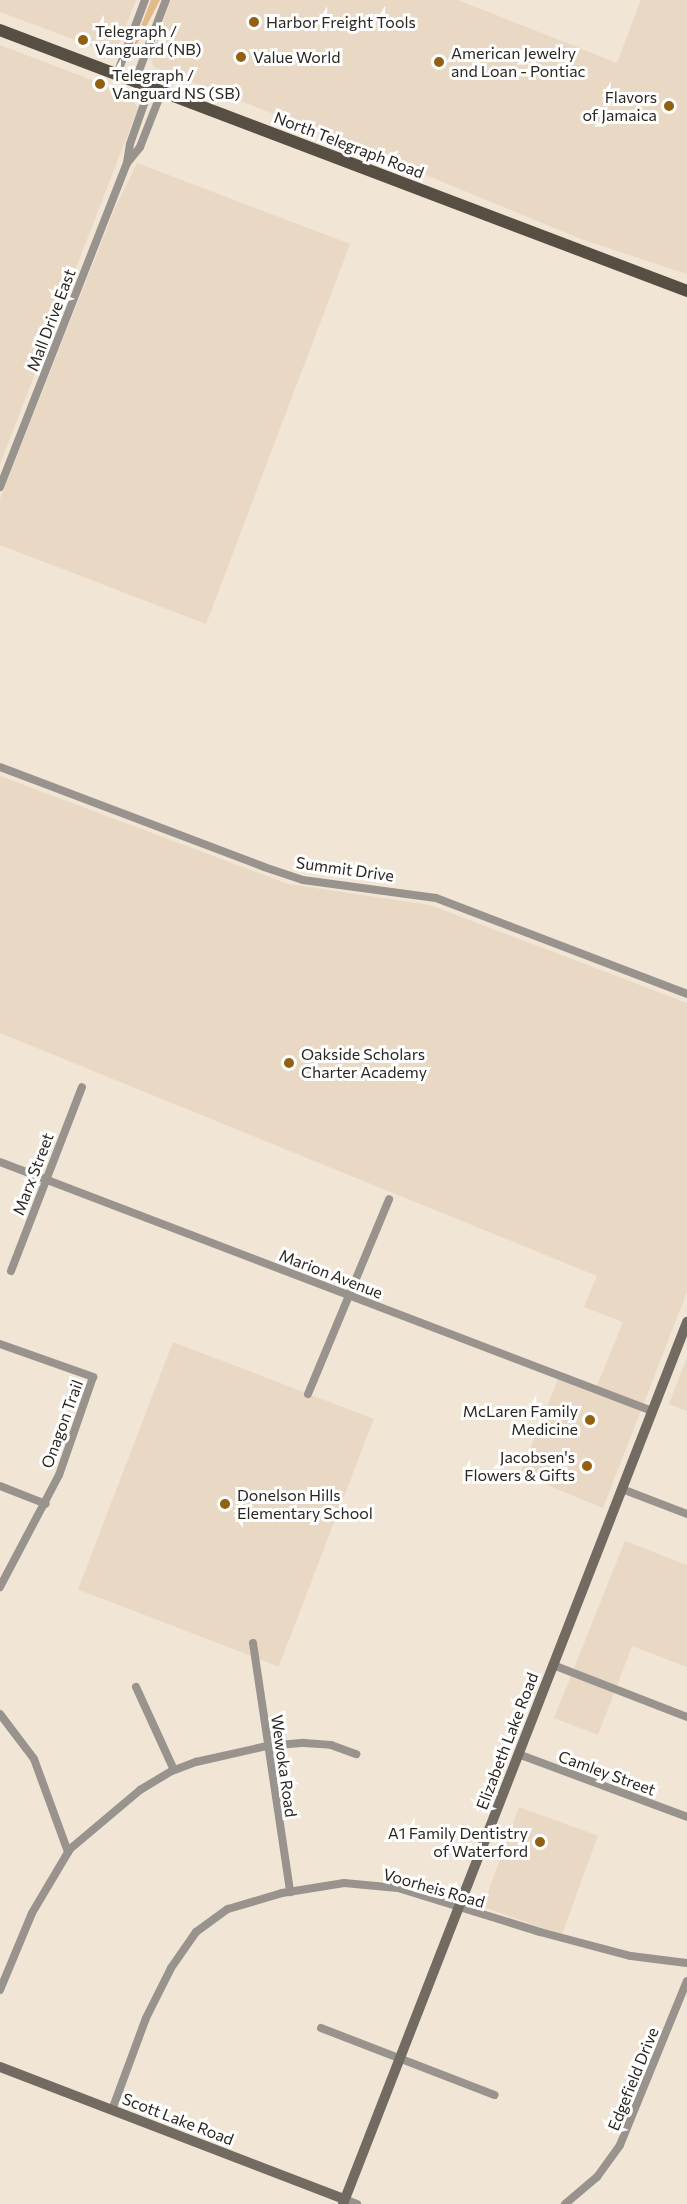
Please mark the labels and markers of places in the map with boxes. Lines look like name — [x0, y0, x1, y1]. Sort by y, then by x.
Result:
place label: Harbor Freight Tools — [266, 12, 416, 32]
marker: Harbor Freight Tools — [247, 15, 261, 29]
place label: Telegraph / Vanguard (NB) — [95, 21, 201, 59]
marker: Telegraph / Vanguard (NB) — [76, 33, 90, 47]
place label: American Jewelry and Loan - Pontiac — [451, 43, 585, 81]
place label: Value World — [253, 47, 340, 67]
marker: Value World — [234, 50, 248, 64]
marker: American Jewelry and Loan - Pontiac — [432, 55, 446, 69]
place label: Telegraph / Vanguard NS (SB) — [112, 65, 240, 103]
marker: Telegraph / Vanguard NS (SB) — [93, 77, 107, 91]
place label: Flavors of Jamaica — [582, 87, 657, 125]
marker: Flavors of Jamaica — [662, 99, 676, 113]
place label: Oakside Scholars Charter Academy — [301, 1044, 427, 1082]
marker: Oakside Scholars Charter Academy — [282, 1056, 296, 1070]
place label: McLaren Family Medicine — [463, 1401, 578, 1439]
marker: McLaren Family Medicine — [583, 1413, 597, 1427]
place label: Jacobsen's Flowers & Gifts — [464, 1447, 575, 1485]
marker: Jacobsen's Flowers & Gifts — [580, 1459, 594, 1473]
place label: Donelson Hills Elementary School — [237, 1485, 373, 1523]
marker: Donelson Hills Elementary School — [218, 1497, 232, 1511]
place label: A1 Family Dentistry of Waterford — [388, 1823, 528, 1861]
marker: A1 Family Dentistry of Waterford — [533, 1835, 547, 1849]

